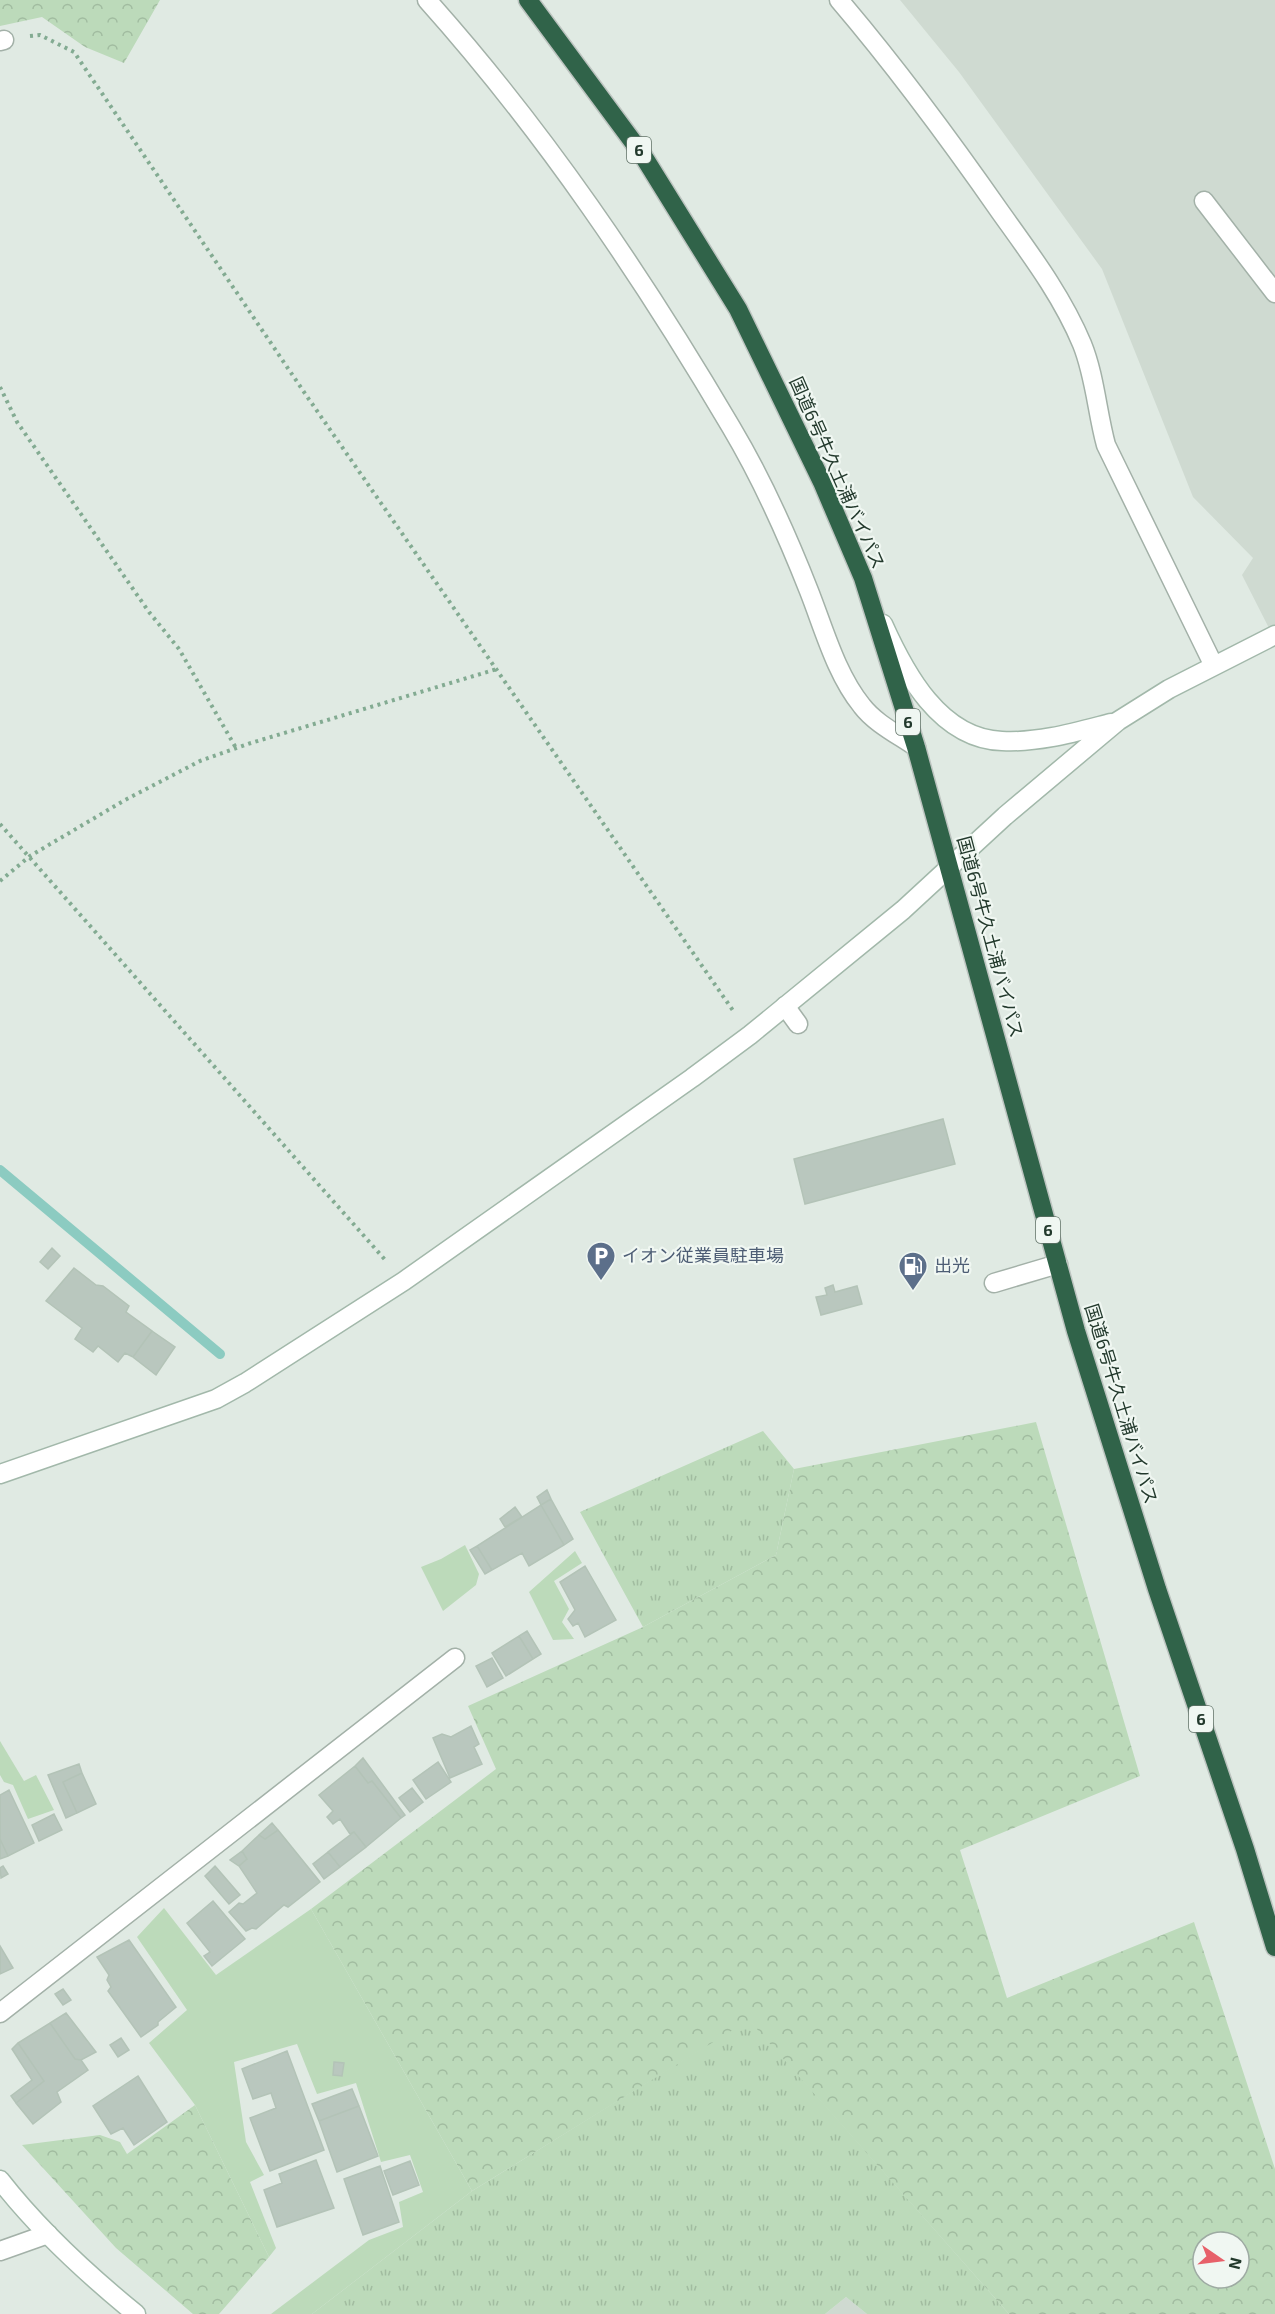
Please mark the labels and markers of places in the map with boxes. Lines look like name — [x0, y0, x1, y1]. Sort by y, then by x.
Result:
parking icon: イオン従業員駐車場 — [585, 1240, 617, 1282]
place label: イオン従業員駐車場 — [622, 1244, 784, 1266]
fuel station icon: 出光 — [897, 1250, 929, 1292]
place label: 出光 — [934, 1254, 970, 1276]

